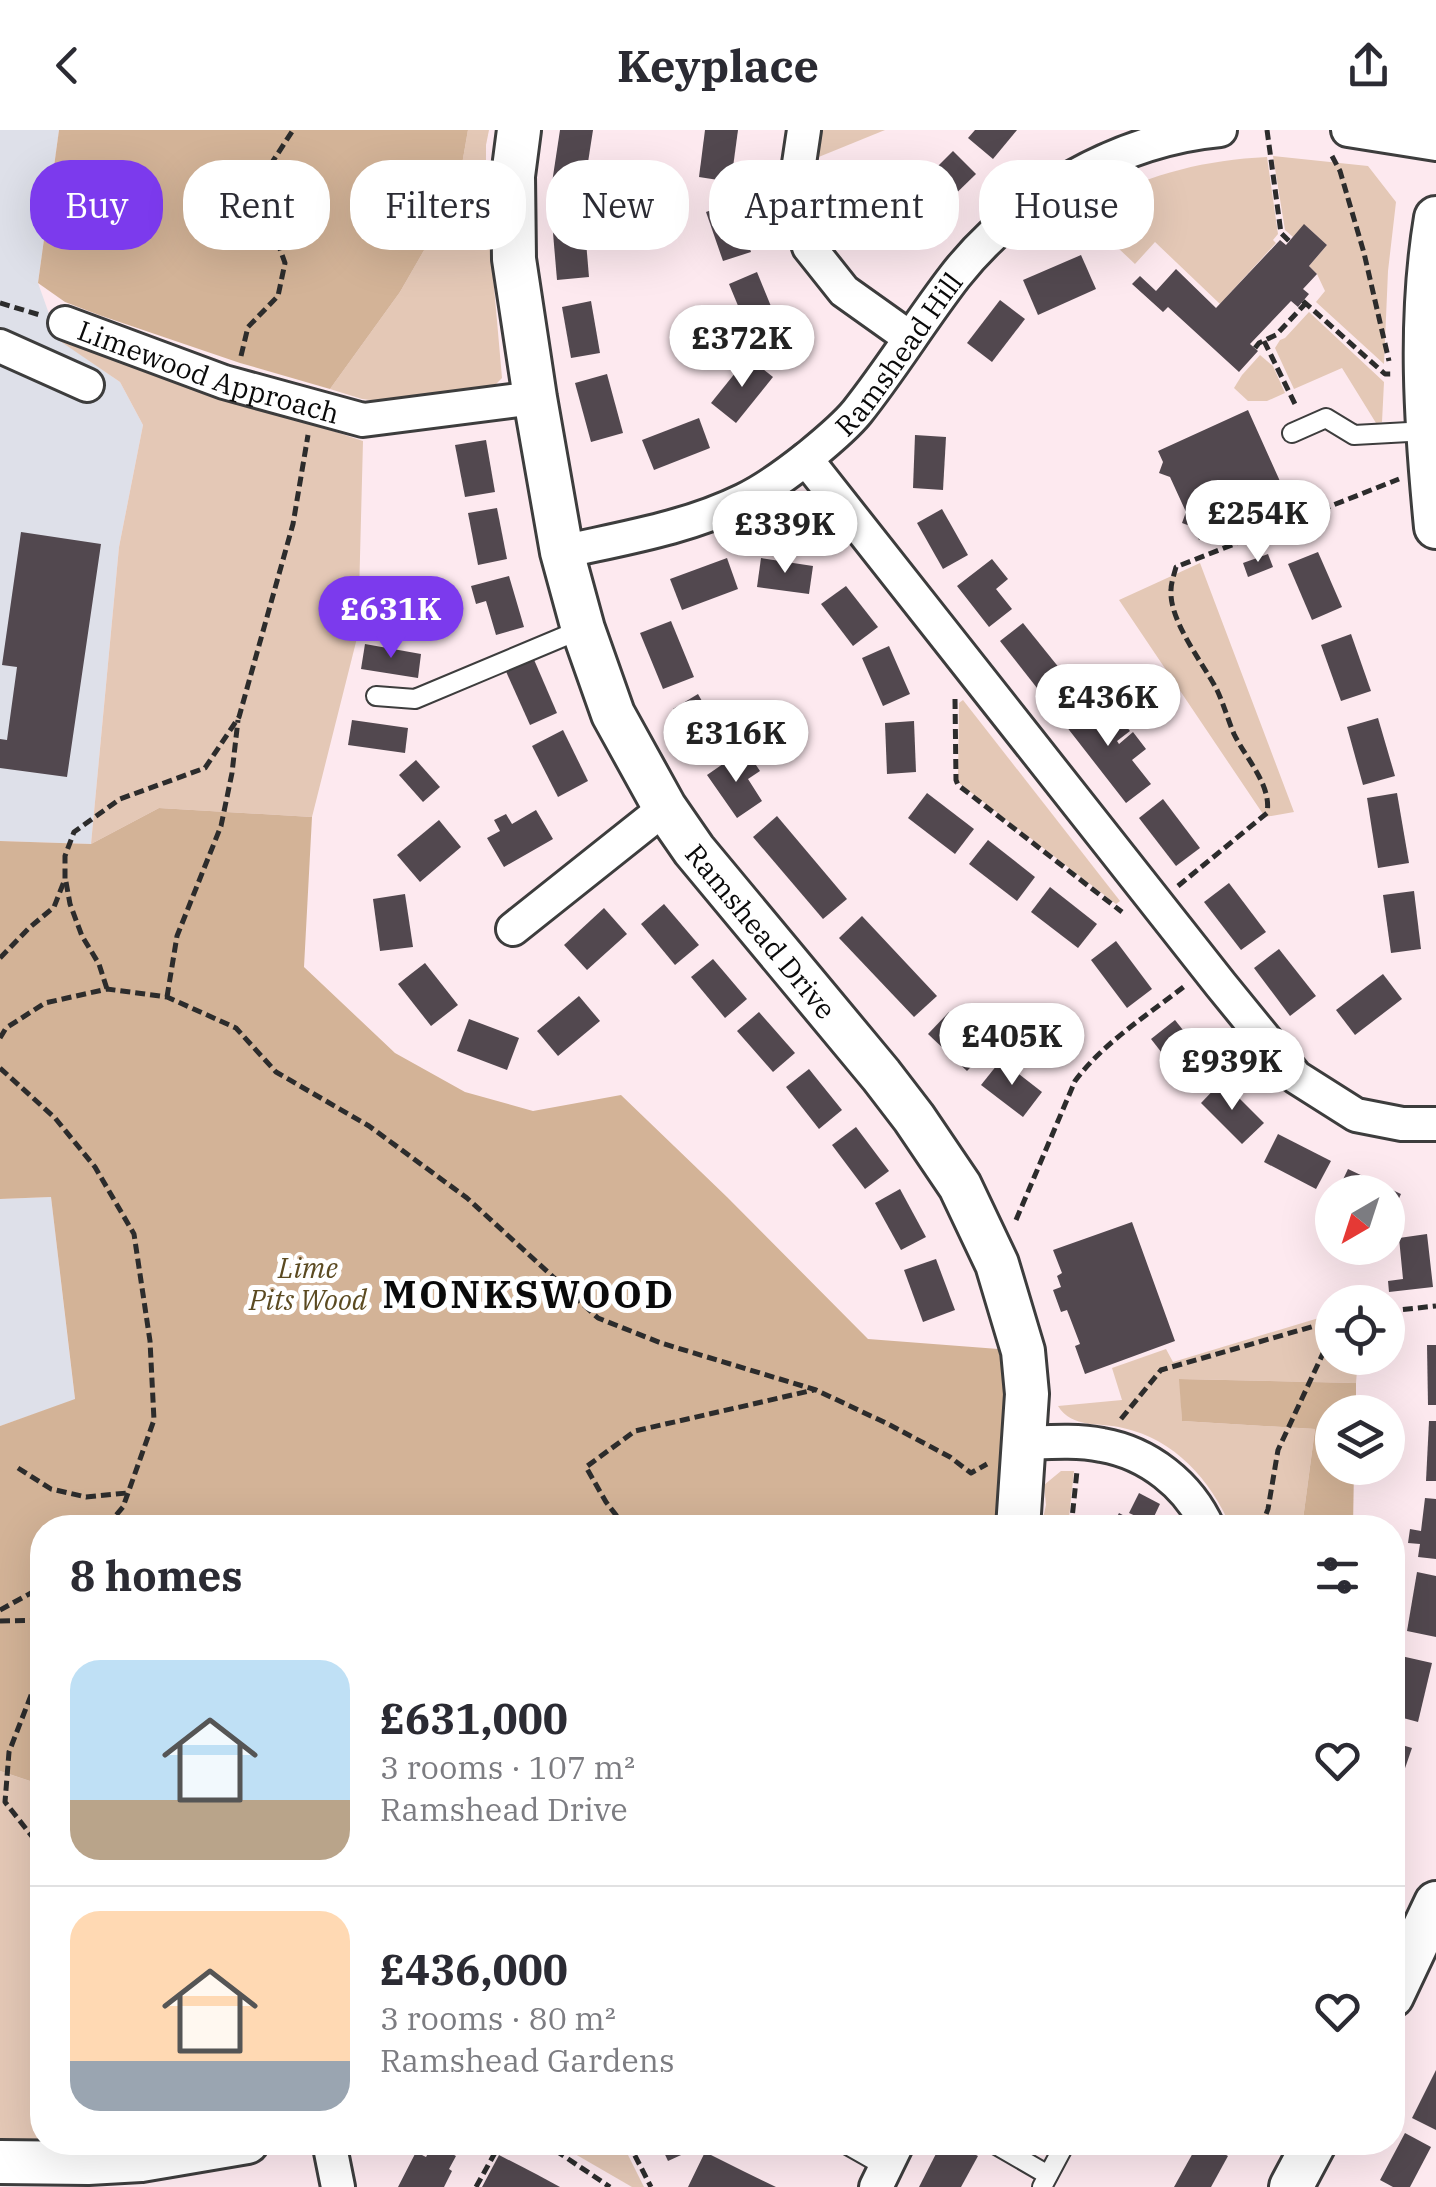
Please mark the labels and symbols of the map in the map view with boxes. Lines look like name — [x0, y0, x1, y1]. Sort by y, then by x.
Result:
street label: Ramshead Hill — [826, 264, 970, 444]
pin: £372K — [672, 305, 812, 390]
street label: Limewood Approach — [73, 311, 344, 431]
pin: £254K — [1188, 480, 1328, 565]
pin: £339K — [715, 491, 855, 576]
pin: £631K — [321, 576, 461, 661]
pin: £436K — [1038, 664, 1178, 749]
pin: £316K — [666, 700, 806, 785]
street label: Ramshead Drive — [678, 836, 845, 1026]
pin: £405K — [942, 1003, 1082, 1088]
pin: £939K — [1162, 1028, 1302, 1113]
north arrow — [1315, 1175, 1405, 1265]
park label: Lime Pits Wood — [248, 1249, 368, 1318]
district label: MONKSWOOD — [382, 1269, 676, 1318]

